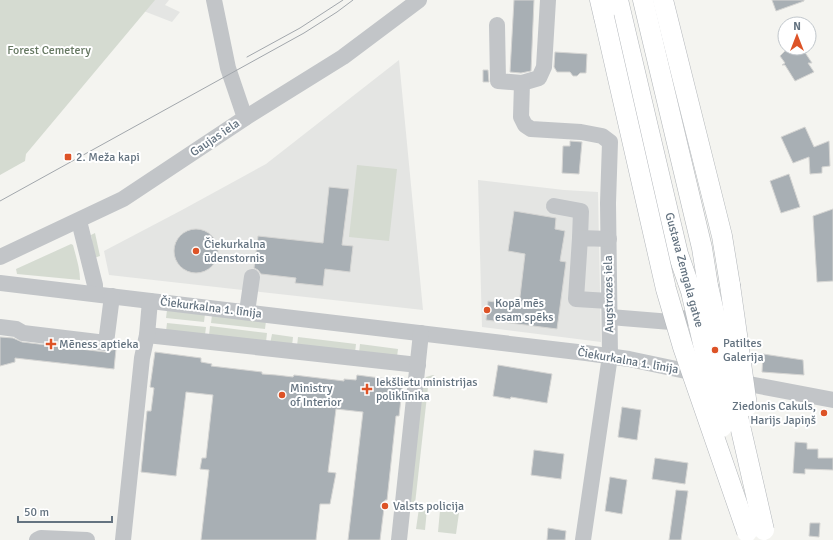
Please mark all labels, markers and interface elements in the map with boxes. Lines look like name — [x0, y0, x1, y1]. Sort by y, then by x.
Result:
north arrow — [777, 16, 817, 56]
text: N — [793, 20, 801, 33]
park label: Forest Cemetery — [7, 43, 91, 58]
street label: Gaujas iela — [187, 116, 243, 160]
place label: 2. Meža kapi — [76, 150, 140, 165]
marker: 2. Meža kapi — [63, 152, 73, 162]
street label: Gustava Zemgala gatve — [661, 211, 707, 329]
place label: Čiekurkalna ūdenstornis — [204, 237, 266, 266]
marker: Čiekurkalna ūdenstornis — [191, 246, 201, 256]
street label: Augstrozes iela — [601, 255, 617, 333]
street label: Čiekurkalna 1. līnija — [159, 294, 263, 322]
place label: Kopā mēs esam spēks — [495, 296, 553, 325]
marker: Kopā mēs esam spēks — [482, 305, 492, 315]
place label: Patiltes Galerija — [723, 336, 764, 365]
place label: Mēness aptieka — [59, 337, 139, 352]
marker: Mēness aptieka — [46, 339, 56, 349]
street label: Čiekurkalna 1. līnija — [576, 345, 680, 377]
marker: Patiltes Galerija — [710, 345, 720, 355]
place label: Iekšlietu ministrijas poliklīnika — [376, 375, 478, 404]
place label: Ministry of Interior — [290, 381, 342, 410]
marker: Iekšlietu ministrijas poliklīnika — [361, 383, 373, 395]
marker: Ministry of Interior — [277, 390, 287, 400]
place label: Ziedonis Cakuls, Harijs Japiņš — [732, 399, 816, 428]
marker: Ziedonis Cakuls, Harijs Japiņš — [819, 408, 829, 418]
scale bar — [18, 498, 112, 524]
place label: Valsts policija — [393, 499, 464, 514]
marker: Valsts policija — [380, 501, 390, 511]
text: 50 m — [24, 505, 49, 520]

